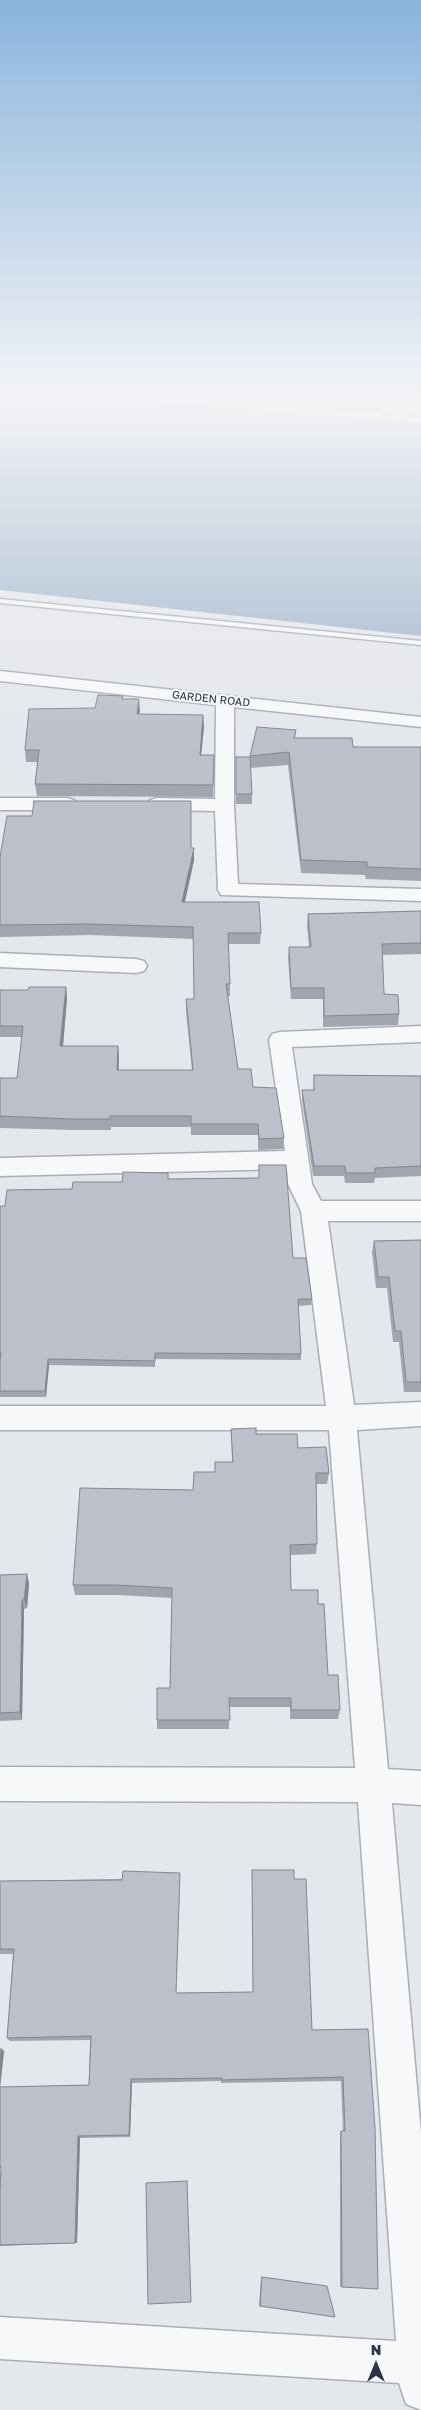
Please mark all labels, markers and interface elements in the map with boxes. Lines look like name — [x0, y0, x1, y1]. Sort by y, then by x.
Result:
street label: GARDEN ROAD — [171, 688, 251, 710]
north arrow — [351, 2340, 401, 2390]
text: N — [371, 2341, 381, 2358]

